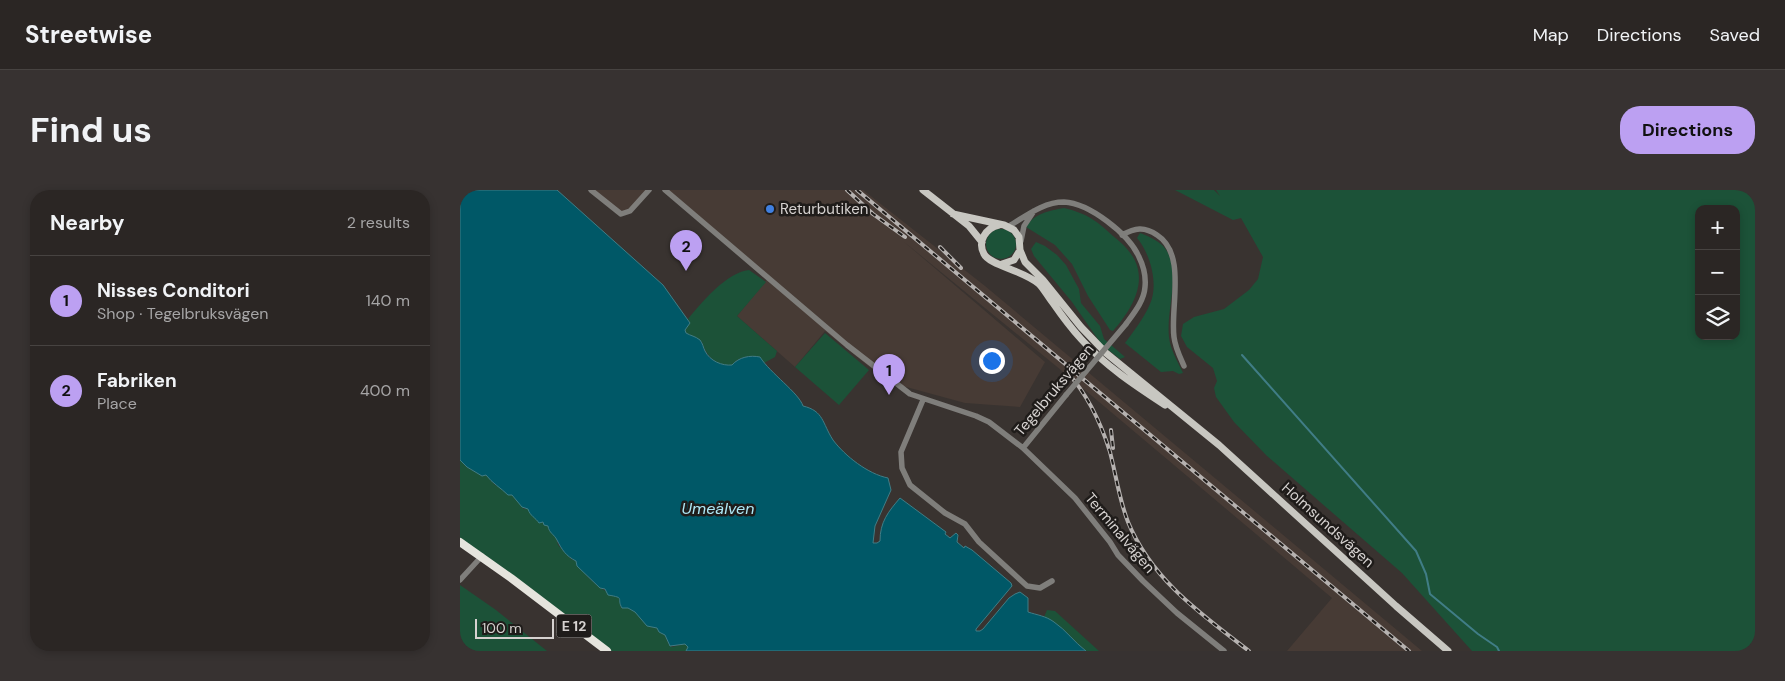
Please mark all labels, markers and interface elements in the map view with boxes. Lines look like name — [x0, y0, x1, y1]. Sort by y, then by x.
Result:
text: Streetwise — [25, 19, 152, 50]
text: Map — [1533, 23, 1569, 47]
text: Directions — [1597, 23, 1682, 47]
text: Saved — [1710, 23, 1760, 47]
button: Directions — [1620, 106, 1755, 154]
text: Find us — [30, 107, 152, 153]
place label: Returbutiken — [780, 199, 868, 219]
marker: Returbutiken — [764, 203, 776, 215]
map controls — [1695, 205, 1740, 340]
button: + — [1695, 205, 1740, 250]
text: Nearby — [50, 209, 124, 237]
text: 2 results — [347, 212, 410, 233]
pin: 2 — [670, 230, 702, 271]
button: − — [1695, 250, 1740, 295]
text: Nisses Conditori — [97, 278, 250, 303]
text: 1 — [63, 290, 69, 311]
text: 140 m — [366, 290, 410, 311]
button: layers — [1695, 295, 1740, 340]
text: Shop · Tegelbruksvägen — [97, 303, 268, 324]
street label: Tegelbruksvägen — [1010, 340, 1098, 440]
your location — [979, 348, 1005, 374]
pin: 1 — [873, 354, 905, 395]
text: Fabriken — [97, 368, 177, 393]
text: 2 — [61, 380, 71, 401]
text: 400 m — [360, 380, 410, 401]
text: Place — [97, 393, 137, 414]
street label: Holmsundsvägen — [1277, 478, 1379, 572]
street label: Terminalvägen — [1080, 489, 1160, 577]
water label: Umeälven — [682, 498, 754, 519]
road number: E 12 — [556, 614, 592, 638]
scale bar — [475, 616, 554, 639]
text: 100 m — [482, 619, 522, 637]

